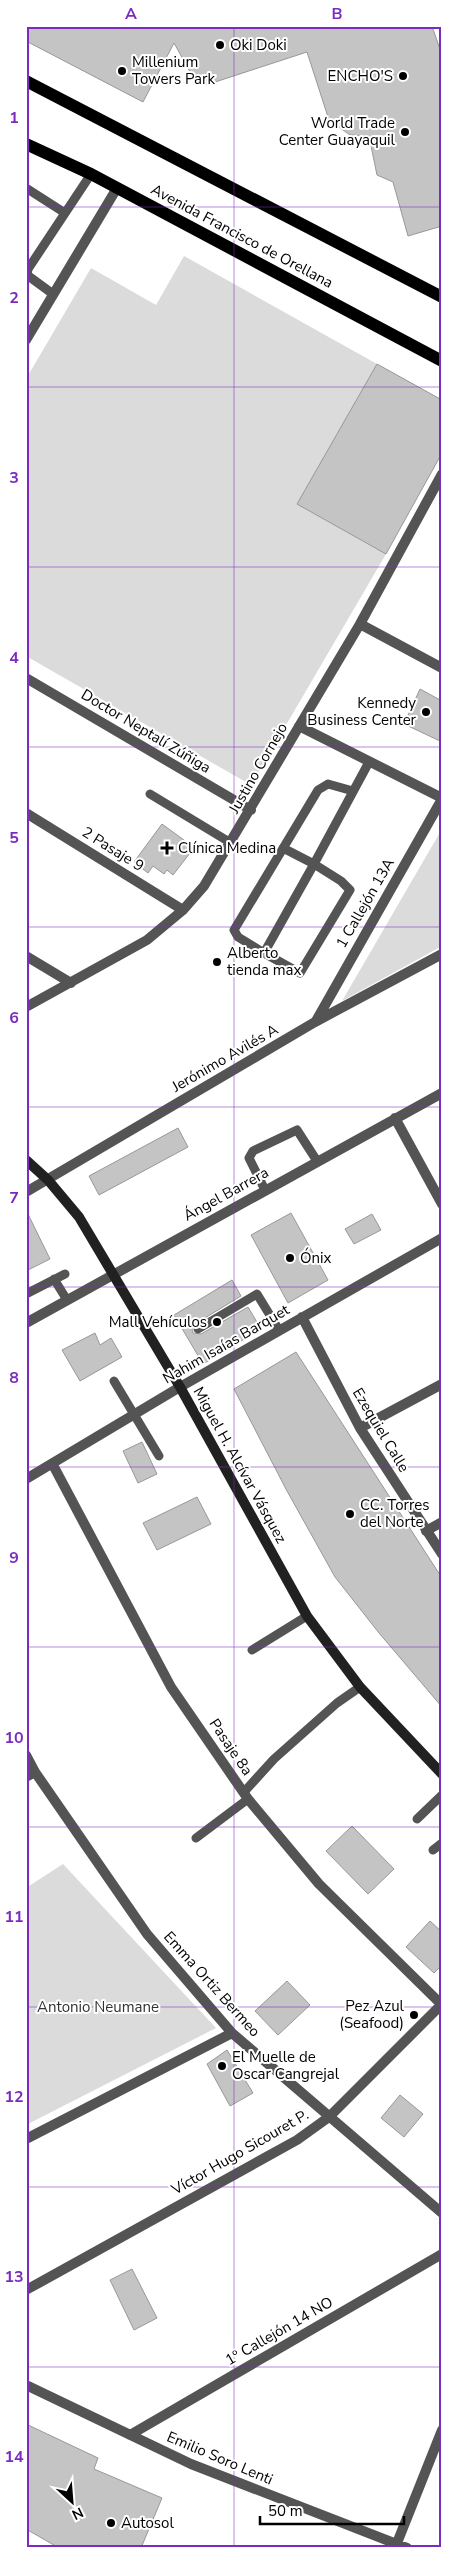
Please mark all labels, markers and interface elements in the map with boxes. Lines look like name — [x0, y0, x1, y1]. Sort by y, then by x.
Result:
text: A — [125, 3, 137, 25]
text: B — [331, 3, 343, 25]
place label: Oki Doki — [230, 35, 287, 55]
marker: Oki Doki — [214, 39, 226, 51]
place label: Millenium Towers Park — [132, 52, 215, 89]
marker: Millenium Towers Park — [116, 65, 128, 77]
place label: ENCHO'S — [328, 66, 393, 86]
marker: ENCHO'S — [397, 70, 409, 82]
text: 1 — [9, 107, 19, 129]
place label: World Trade Center Guayaquil — [279, 113, 396, 150]
marker: World Trade Center Guayaquil — [399, 126, 411, 138]
street label: Avenida Francisco de Orellana — [147, 179, 337, 293]
text: 2 — [9, 287, 19, 309]
text: 3 — [9, 467, 19, 489]
text: 4 — [9, 647, 19, 669]
street label: Doctor Neptalí Zúñiga — [78, 684, 214, 778]
place label: Kennedy Business Center — [307, 693, 417, 730]
marker: Kennedy Business Center — [420, 706, 432, 718]
street label: Justino Cornejo — [223, 719, 292, 818]
street label: 2 Pasaje 9 — [78, 822, 148, 876]
text: 5 — [9, 827, 19, 849]
place label: Clínica Medina — [178, 838, 276, 858]
marker: Clínica Medina — [160, 841, 174, 855]
street label: 1 Callejón 13A — [331, 854, 399, 952]
place label: Alberto tienda max — [227, 943, 302, 980]
marker: Alberto tienda max — [211, 956, 223, 968]
text: 6 — [9, 1007, 19, 1029]
street label: Jerónimo Avilés A — [167, 1019, 282, 1097]
street label: Ángel Barrera — [180, 1162, 272, 1226]
text: 7 — [9, 1187, 19, 1209]
place label: Ónix — [300, 1247, 332, 1268]
marker: Ónix — [284, 1252, 296, 1264]
street label: Nahim Isaías Barquet — [159, 1299, 294, 1388]
place label: Mall Vehículos — [109, 1312, 207, 1332]
marker: Mall Vehículos — [211, 1316, 223, 1328]
text: 8 — [9, 1367, 19, 1389]
street label: Miguel H. Alcívar Vásquez — [189, 1383, 291, 1547]
street label: Ezequiel Calle — [348, 1384, 414, 1476]
place label: CC. Torres del Norte — [360, 1495, 429, 1532]
marker: CC. Torres del Norte — [344, 1508, 356, 1520]
text: 9 — [9, 1547, 19, 1569]
street label: Pasaje 8a — [205, 1715, 257, 1779]
text: 10 — [4, 1727, 24, 1749]
text: 11 — [4, 1906, 24, 1928]
street label: Emma Ortiz Bermeo — [159, 1927, 265, 2041]
place label: Pez Azul (Seafood) — [339, 1996, 405, 2033]
park label: Antonio Neumane — [37, 1997, 159, 2017]
marker: Pez Azul (Seafood) — [408, 2009, 420, 2021]
place label: El Muelle de Oscar Cangrejal — [232, 2047, 340, 2084]
marker: El Muelle de Oscar Cangrejal — [216, 2060, 228, 2072]
text: 12 — [4, 2086, 24, 2108]
street label: Víctor Hugo Sicouret P. — [167, 2105, 312, 2200]
text: 13 — [4, 2266, 24, 2288]
street label: 1º Callejón 14 NO — [221, 2292, 337, 2370]
street label: Emilio Soro Lenti — [164, 2427, 276, 2489]
text: 14 — [4, 2446, 24, 2468]
north arrow — [48, 2476, 98, 2526]
scale bar — [260, 2494, 404, 2526]
text: 50 m — [268, 2501, 303, 2521]
text: N — [69, 2502, 86, 2524]
place label: Autosol — [121, 2513, 174, 2533]
marker: Autosol — [105, 2517, 117, 2529]

